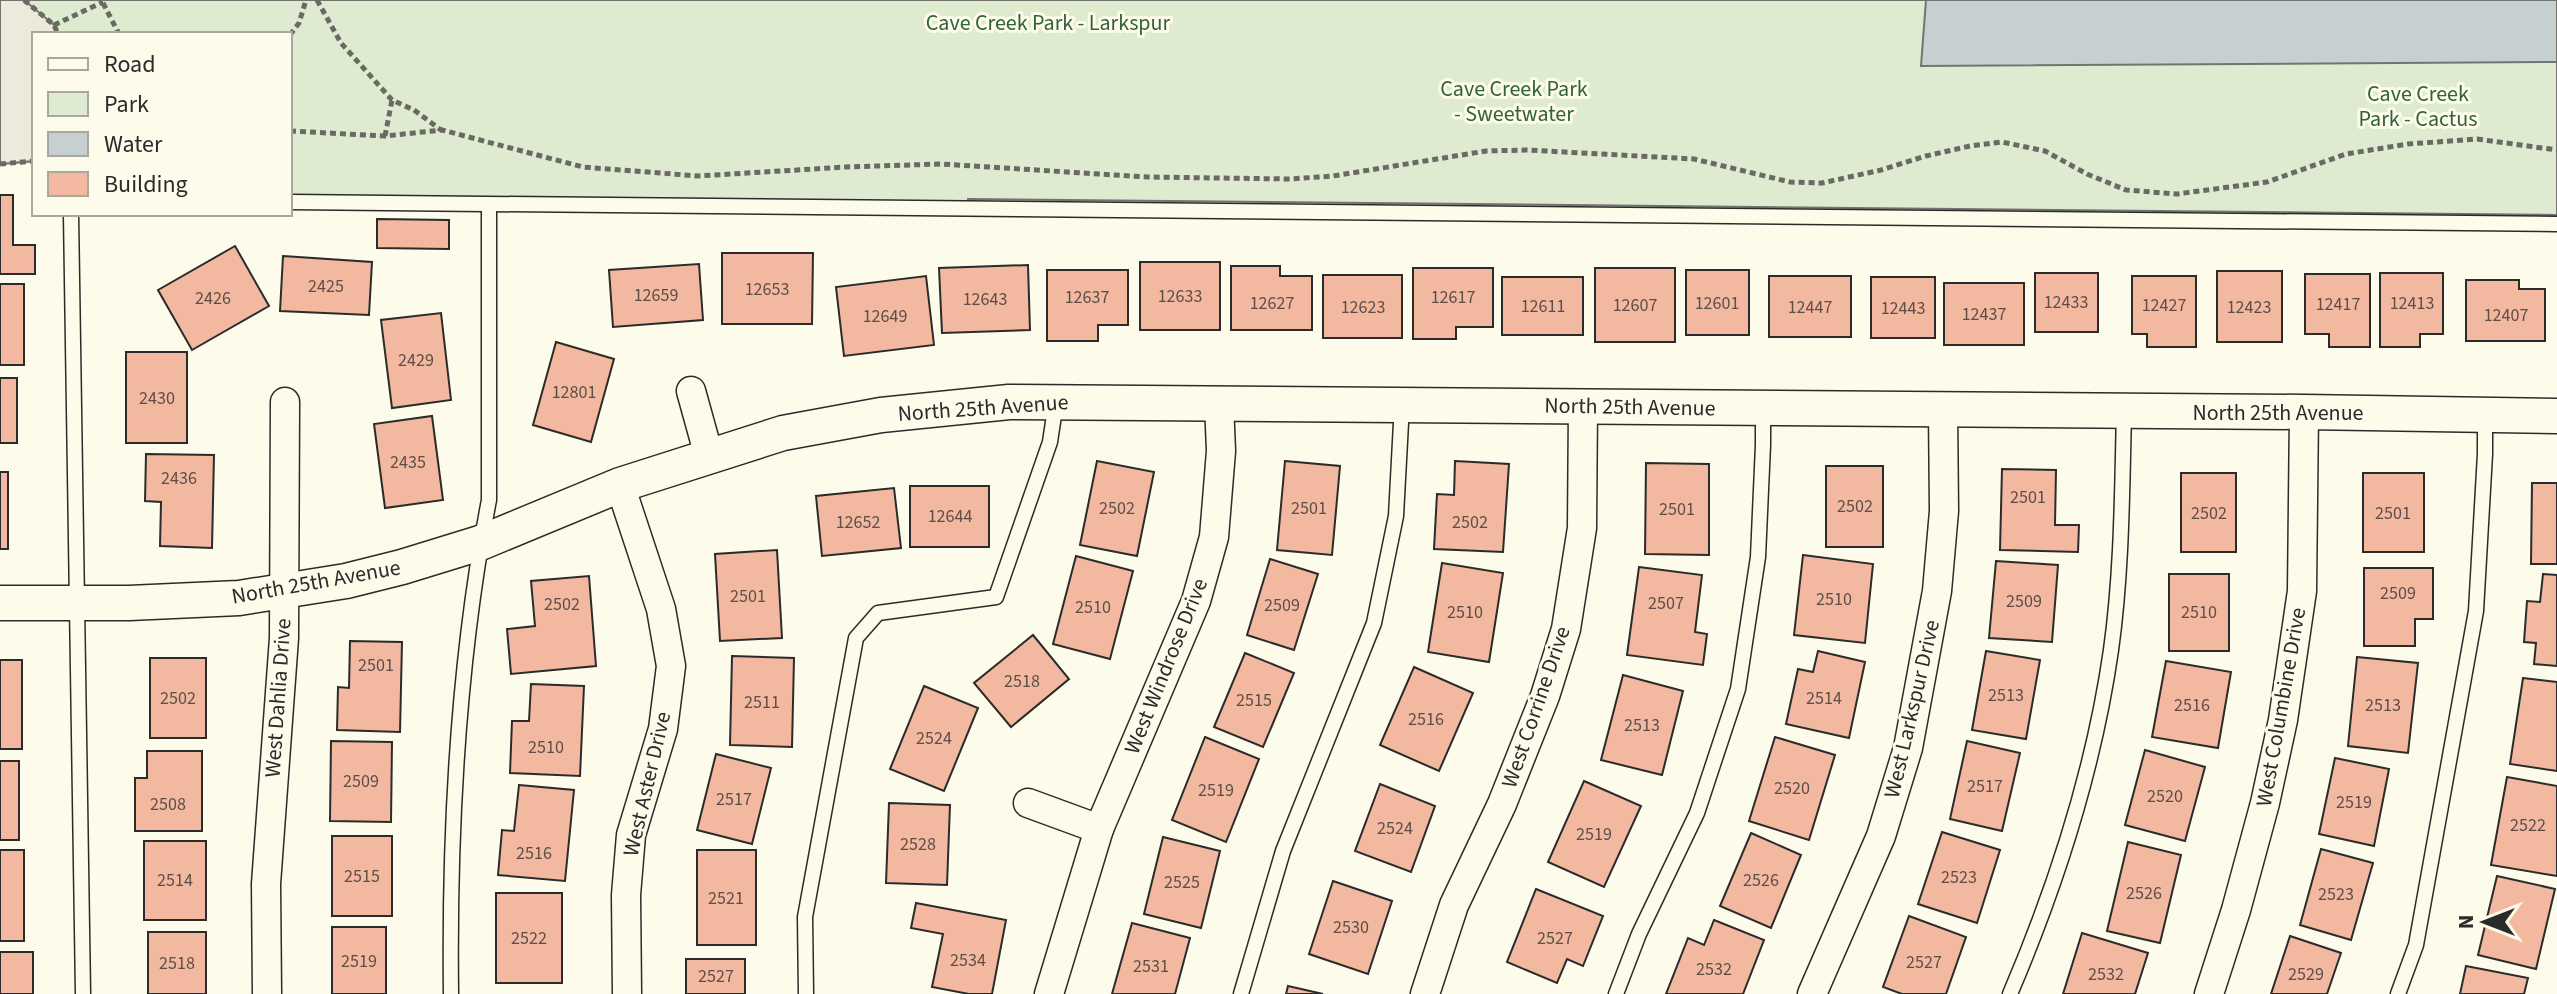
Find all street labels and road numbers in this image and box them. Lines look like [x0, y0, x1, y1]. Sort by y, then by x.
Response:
street label: North 25th Avenue [897, 386, 1070, 430]
street label: North 25th Avenue [1544, 390, 1716, 424]
street label: North 25th Avenue [2192, 397, 2364, 429]
street label: North 25th Avenue [229, 551, 403, 613]
street label: West Windrose Drive [1116, 573, 1216, 759]
street label: West Columbine Drive [2248, 605, 2314, 809]
street label: West Dahlia Drive [256, 617, 300, 779]
street label: West Larkspur Drive [1876, 617, 1948, 801]
street label: West Corrine Drive [1493, 622, 1579, 792]
street label: West Aster Drive [615, 708, 679, 860]

